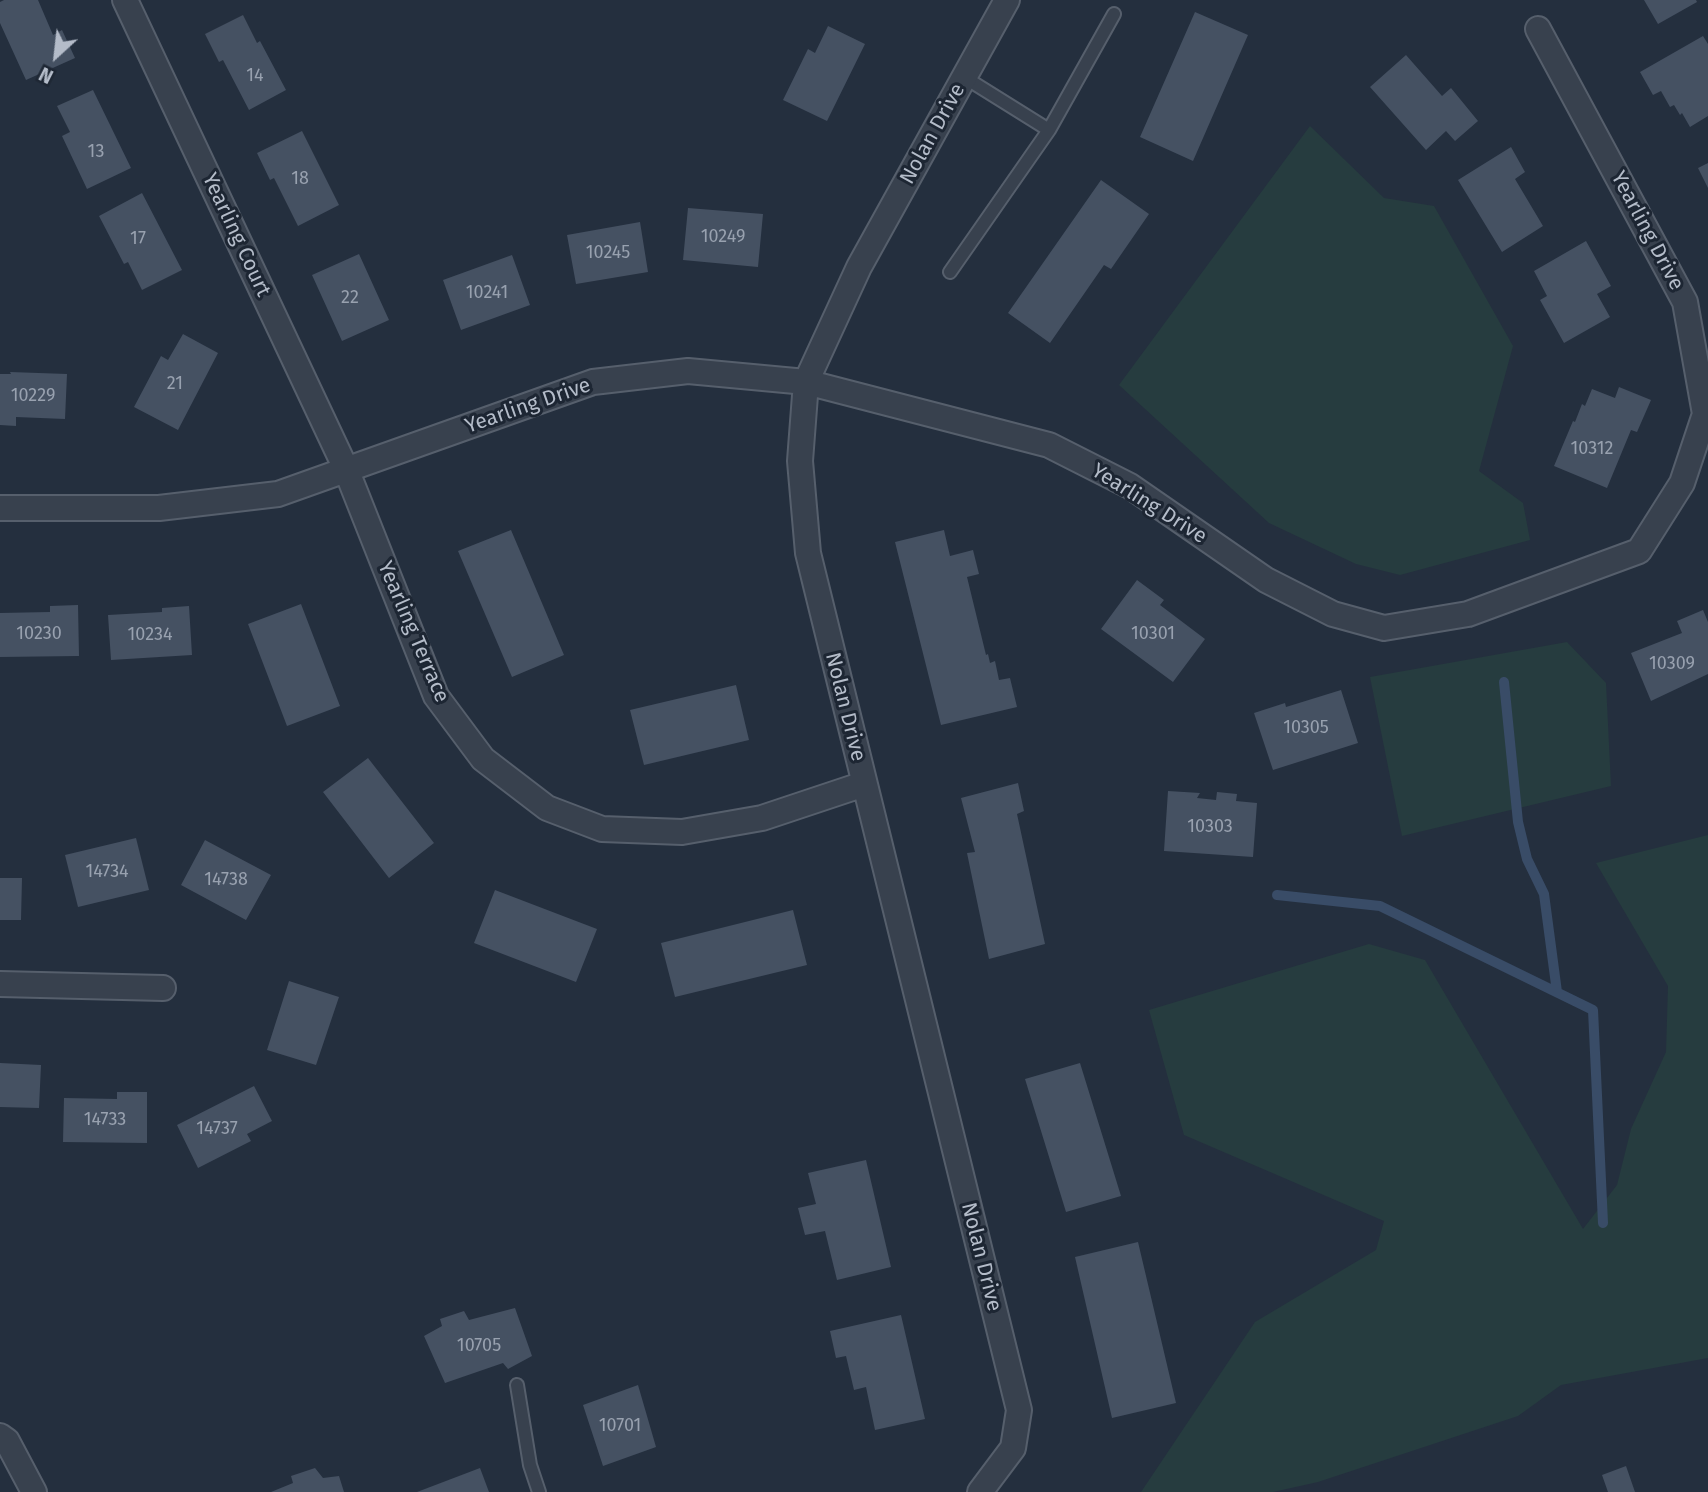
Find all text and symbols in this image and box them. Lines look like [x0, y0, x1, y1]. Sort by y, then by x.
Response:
north arrow [21, 21, 91, 91]
text: N [35, 62, 57, 88]
house number: 14 [246, 65, 264, 87]
street label: Nolan Drive [895, 79, 971, 189]
house number: 13 [88, 141, 104, 163]
street label: Yearling Drive [1605, 167, 1689, 295]
house number: 18 [291, 168, 309, 190]
street label: Yearling Court [196, 169, 276, 301]
house number: 10249 [701, 226, 745, 248]
house number: 17 [130, 228, 146, 250]
house number: 10245 [586, 242, 630, 264]
house number: 10241 [466, 282, 508, 304]
house number: 22 [341, 287, 359, 309]
house number: 21 [167, 373, 183, 395]
street label: Yearling Drive [462, 373, 594, 439]
house number: 10229 [11, 385, 55, 407]
house number: 10312 [1571, 438, 1613, 460]
street label: Yearling Drive [1087, 459, 1211, 549]
street label: Yearling Terrace [372, 558, 454, 706]
house number: 10230 [16, 623, 62, 645]
house number: 10301 [1131, 623, 1175, 645]
house number: 10234 [128, 624, 172, 646]
street label: Nolan Drive [819, 650, 871, 764]
house number: 10309 [1649, 653, 1695, 675]
house number: 10305 [1283, 717, 1329, 739]
house number: 10303 [1187, 816, 1233, 838]
house number: 14734 [85, 861, 129, 883]
house number: 14738 [204, 869, 248, 891]
house number: 14733 [84, 1109, 126, 1131]
house number: 14737 [196, 1118, 238, 1140]
street label: Nolan Drive [955, 1200, 1007, 1314]
house number: 10705 [457, 1335, 501, 1357]
house number: 10701 [599, 1415, 641, 1437]

